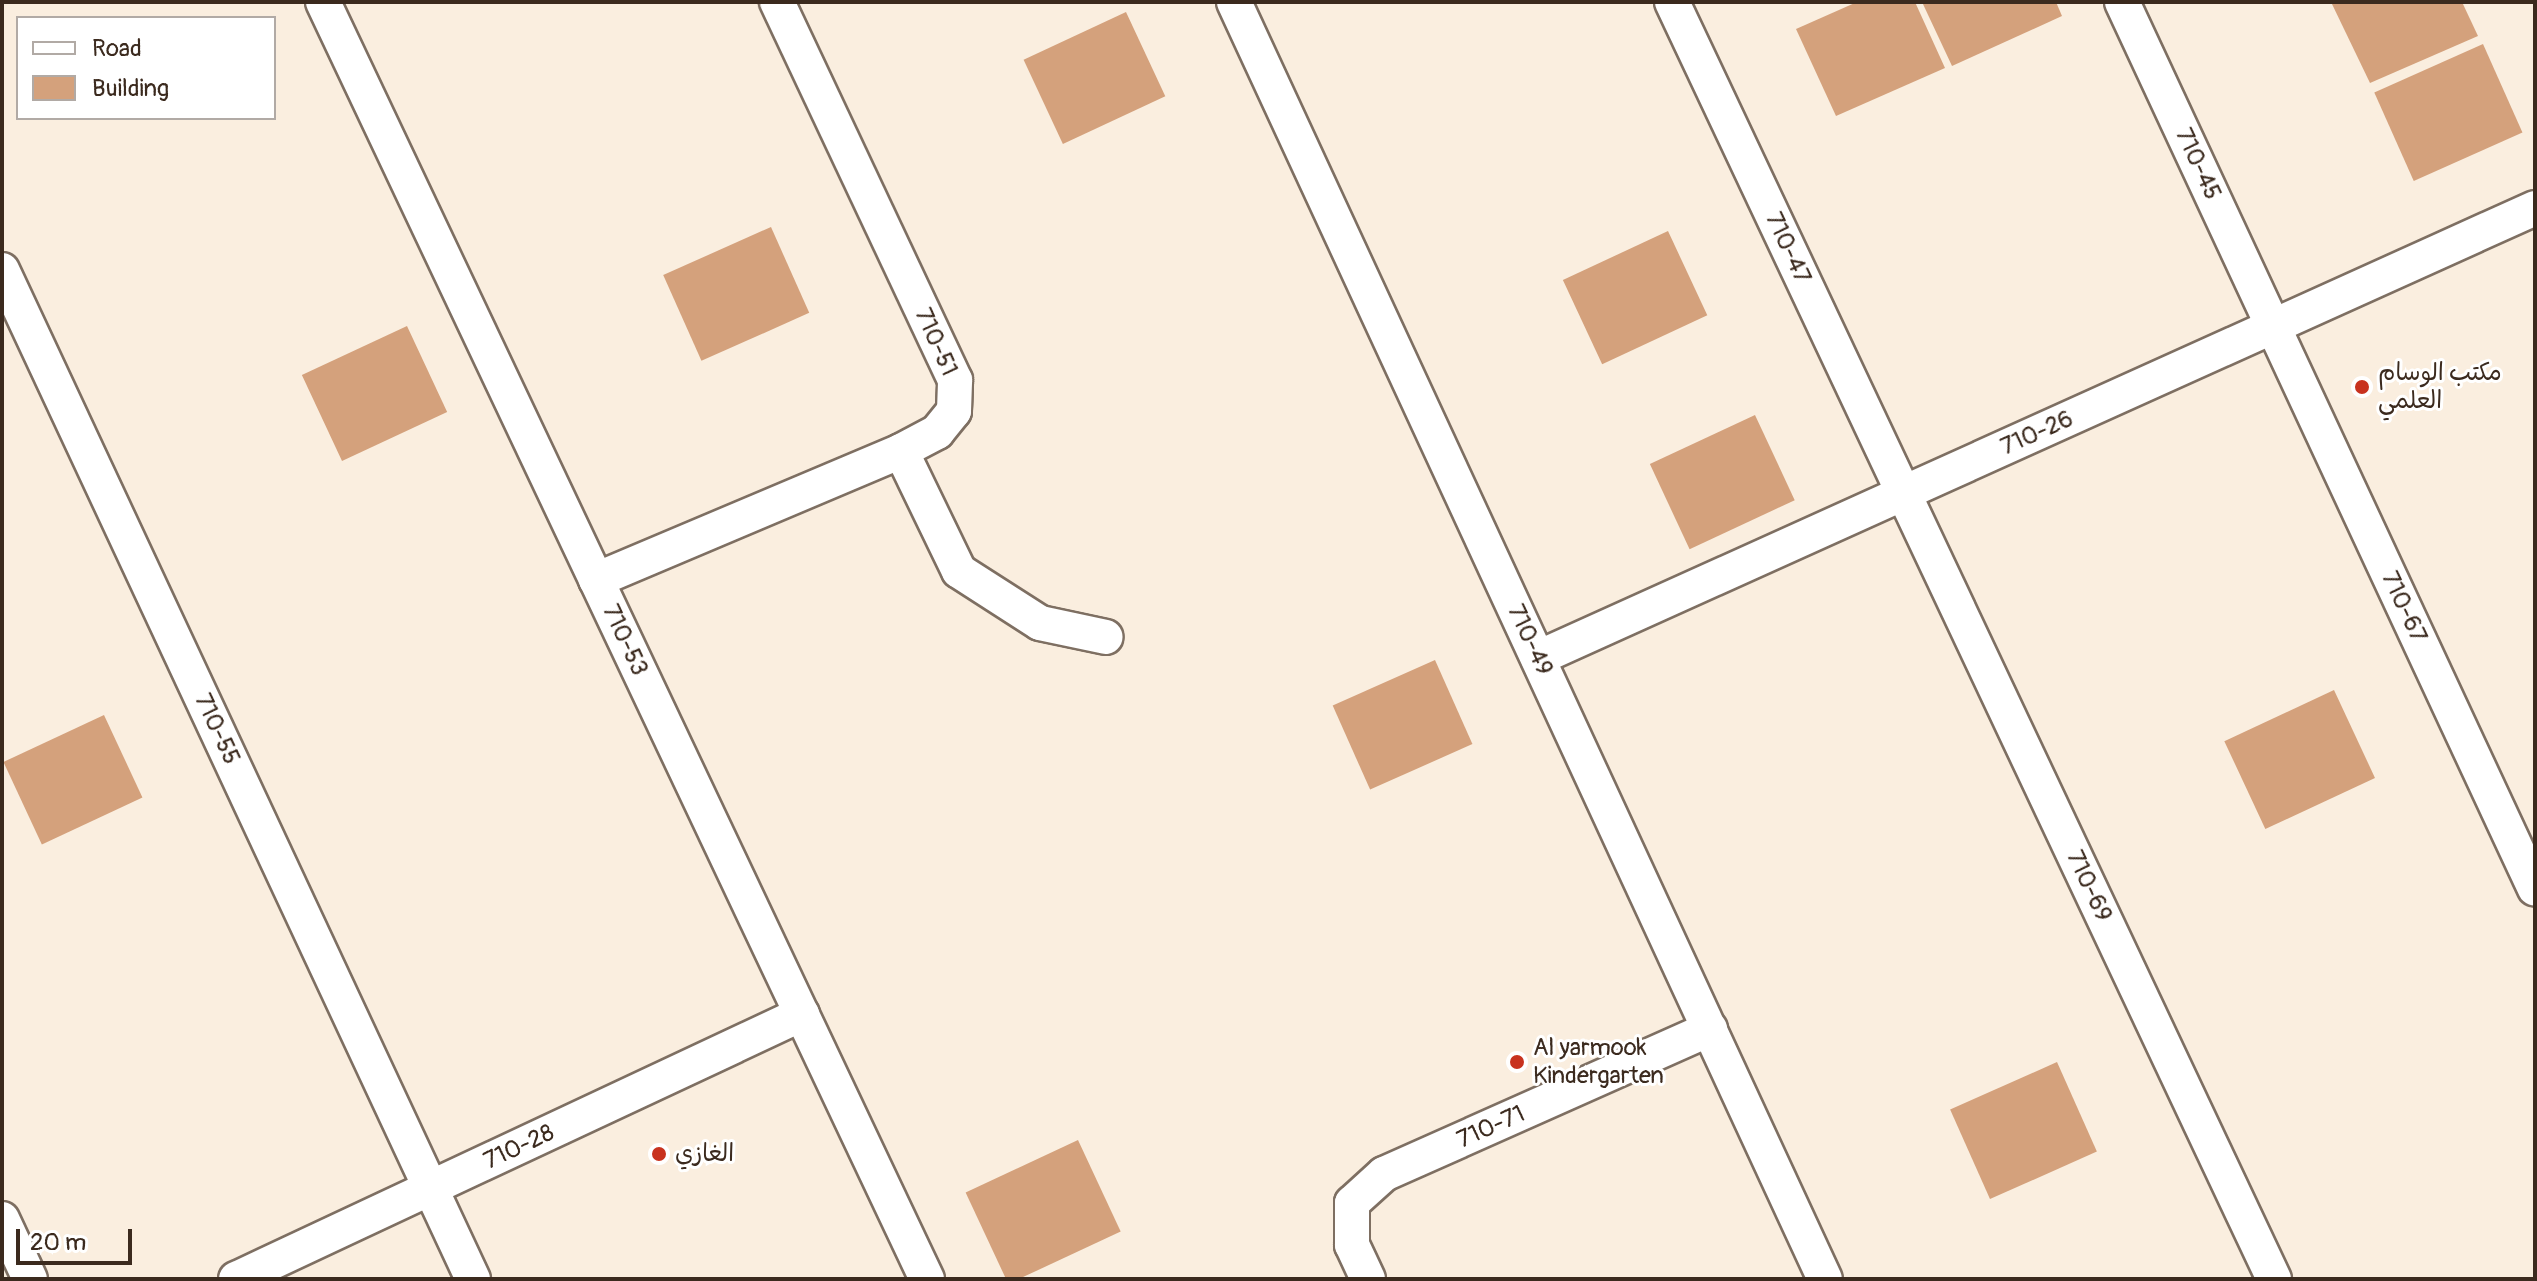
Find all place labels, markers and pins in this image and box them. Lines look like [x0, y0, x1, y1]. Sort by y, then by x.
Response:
place label: مكتب الوسام العلمي [2378, 359, 2502, 415]
marker: مكتب الوسام العلمي [2353, 378, 2371, 396]
place label: Al yarmook Kindergarten [1533, 1034, 1664, 1090]
marker: Al yarmook Kindergarten [1508, 1053, 1526, 1071]
place label: الغازي [675, 1140, 734, 1168]
marker: الغازي [650, 1145, 668, 1163]

